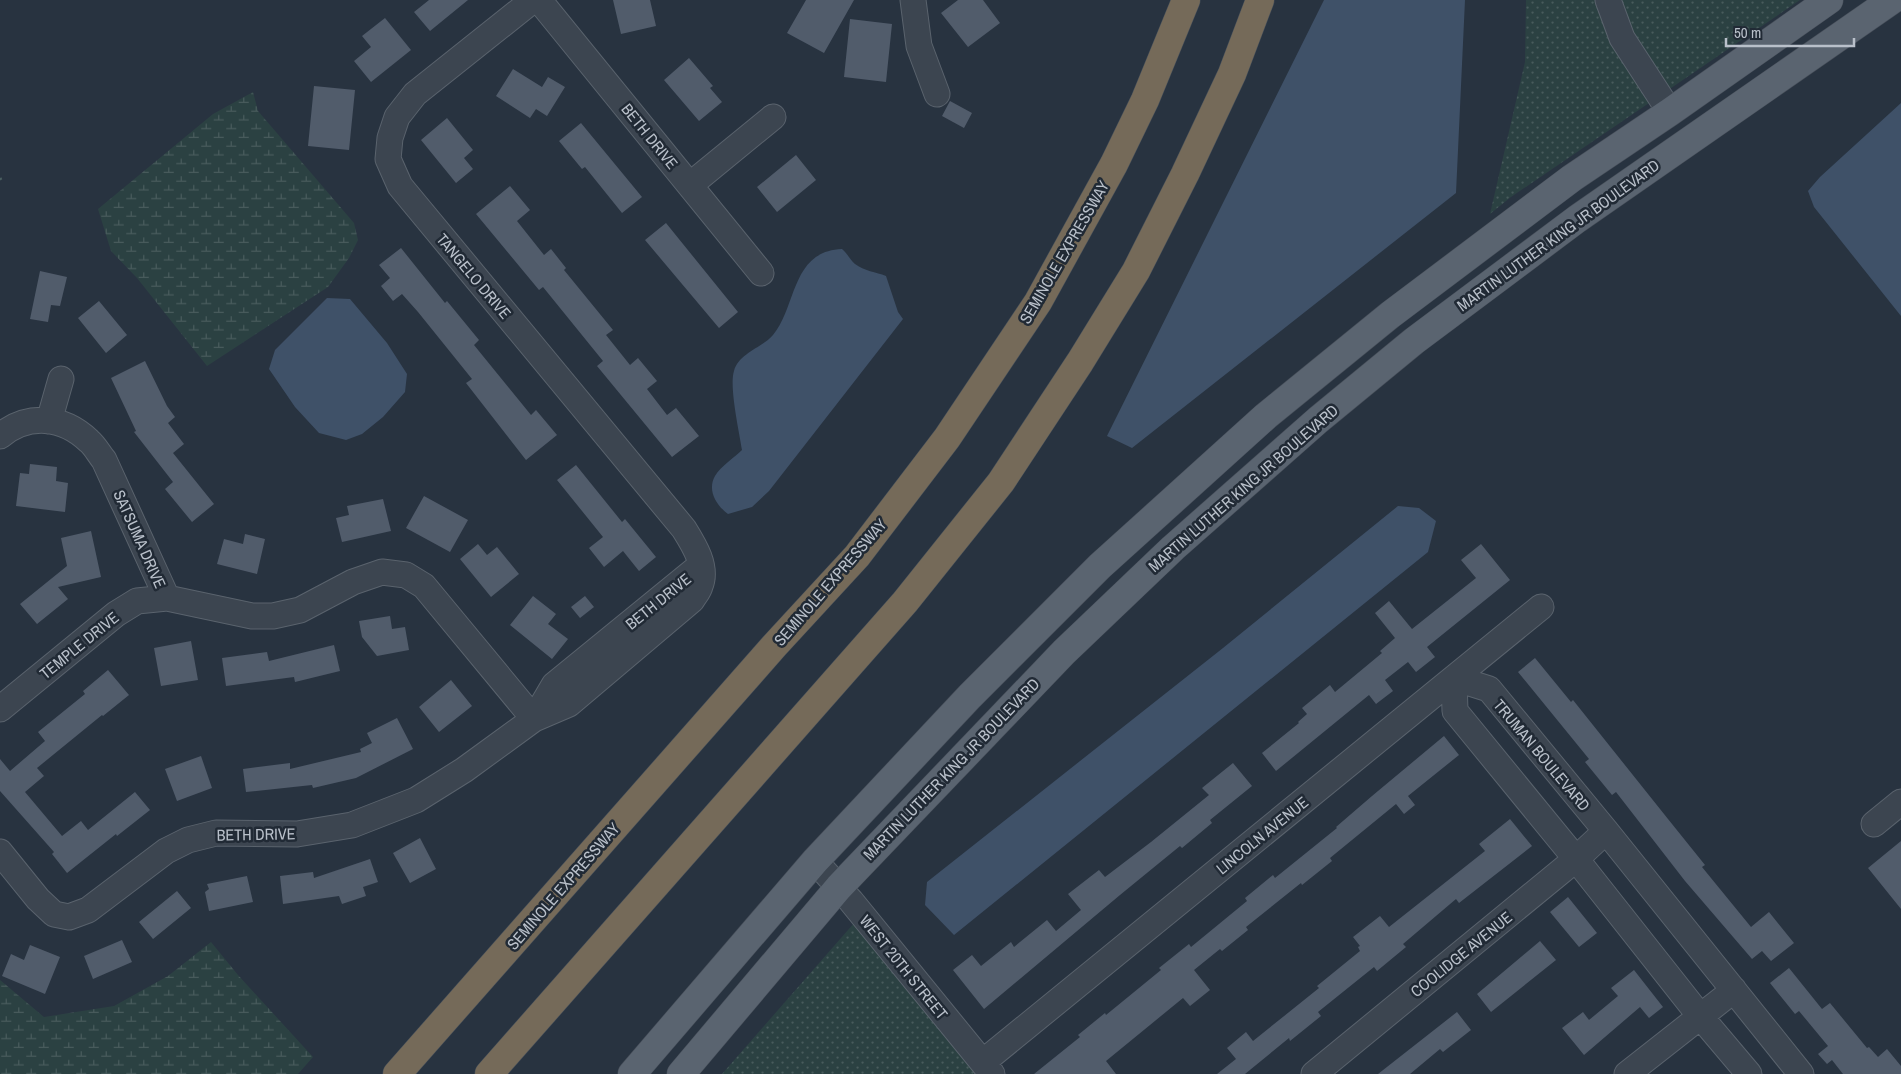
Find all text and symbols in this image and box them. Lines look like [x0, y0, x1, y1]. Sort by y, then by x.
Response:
scale bar [1726, 15, 1854, 47]
text: 50 m [1734, 22, 1761, 43]
street label: BETH DRIVE [617, 98, 683, 174]
street label: MARTIN LUTHER KING JR BOULEVARD [1452, 154, 1664, 316]
street label: SEMINOLE EXPRESSWAY [1014, 176, 1114, 328]
street label: TANGELO DRIVE [432, 229, 516, 323]
street label: MARTIN LUTHER KING JR BOULEVARD [1143, 399, 1343, 577]
street label: SATSUMA DRIVE [108, 486, 172, 592]
street label: SEMINOLE EXPRESSWAY [769, 514, 892, 650]
street label: BETH DRIVE [620, 568, 696, 634]
street label: TEMPLE DRIVE [35, 606, 123, 684]
street label: MARTIN LUTHER KING JR BOULEVARD [858, 673, 1044, 865]
street label: TRUMAN BOULEVARD [1489, 694, 1595, 816]
street label: LINCOLN AVENUE [1211, 791, 1313, 879]
street label: SEMINOLE EXPRESSWAY [502, 818, 625, 954]
street label: BETH DRIVE [216, 822, 296, 846]
street label: COOLIDGE AVENUE [1405, 906, 1517, 1002]
street label: WEST 20TH STREET [855, 910, 953, 1024]

